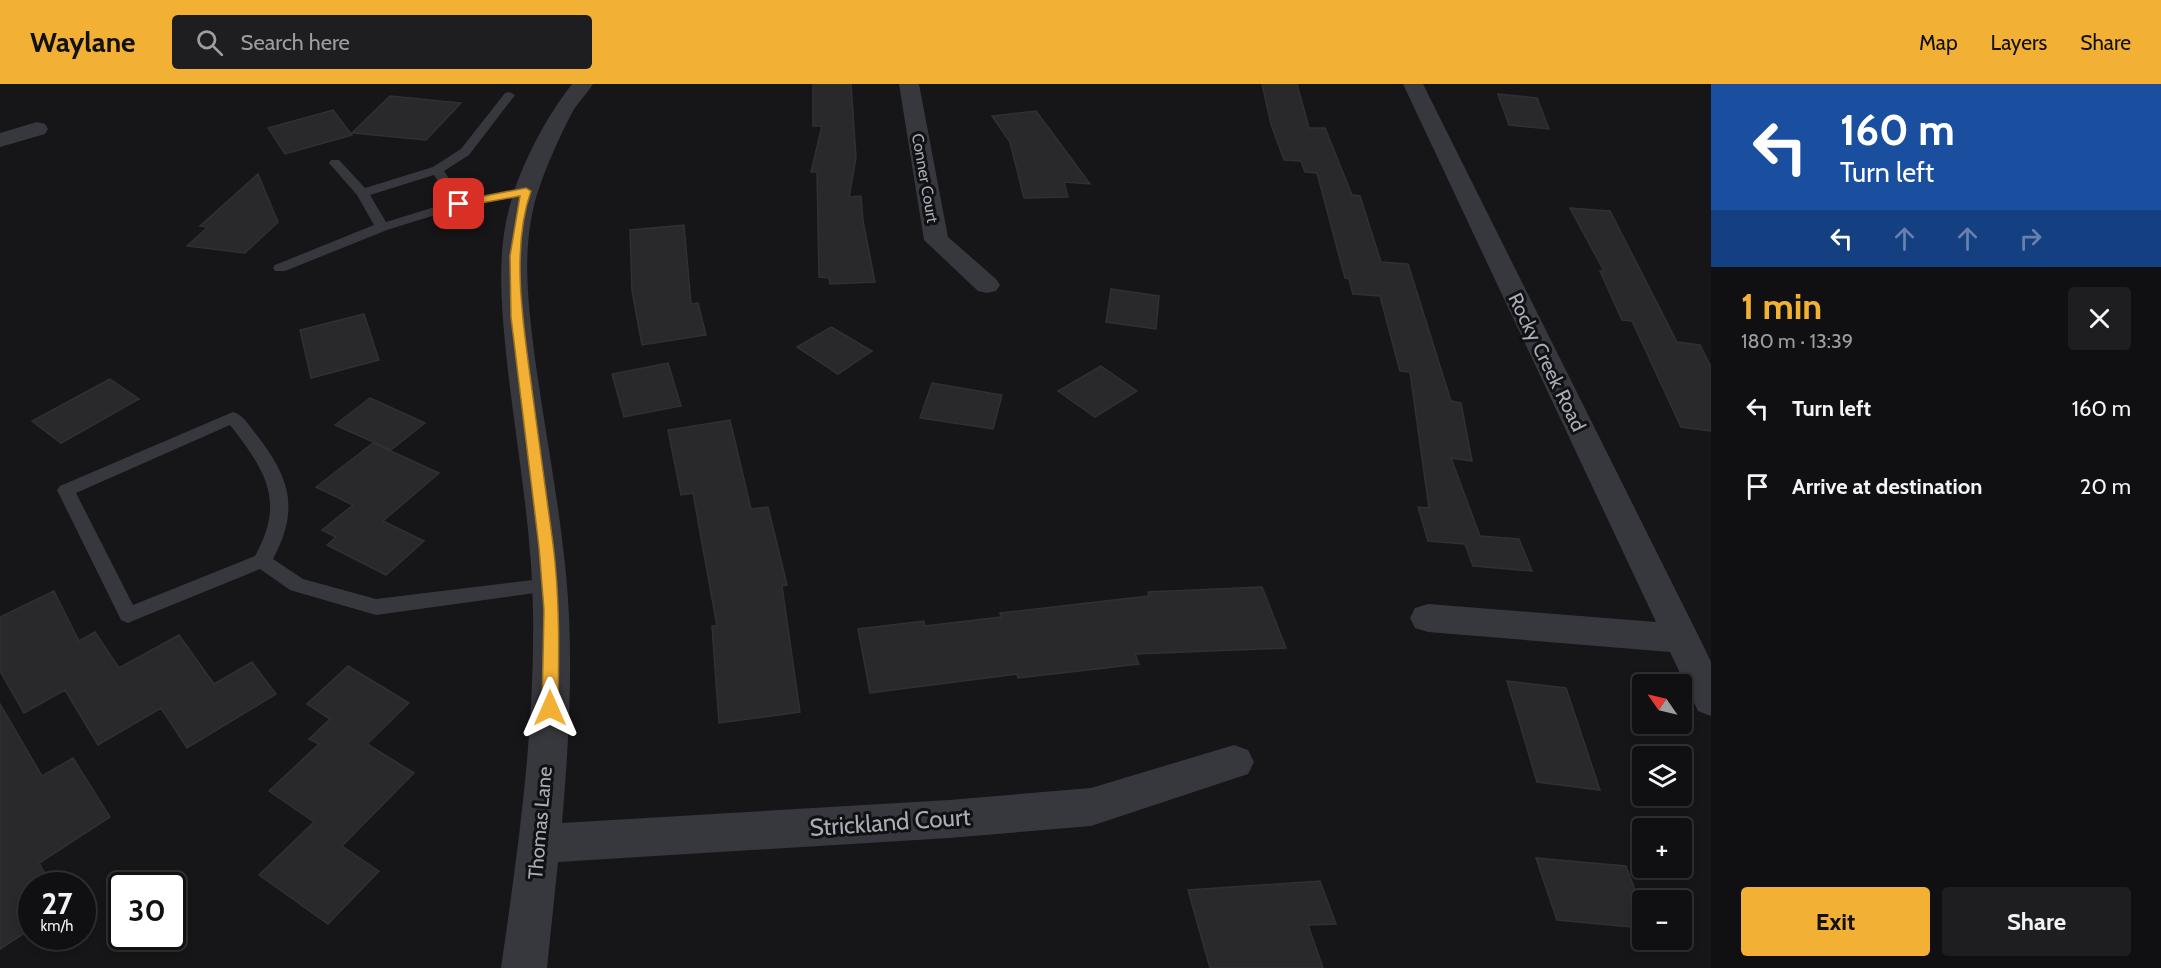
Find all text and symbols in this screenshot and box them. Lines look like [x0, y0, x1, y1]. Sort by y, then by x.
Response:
search box [172, 15, 592, 69]
text: Waylane [30, 25, 136, 59]
icon: search [193, 26, 226, 59]
text: Search here [241, 29, 350, 56]
text: Map [1919, 30, 1958, 55]
text: Layers [1991, 30, 2047, 55]
text: Share [2080, 30, 2131, 55]
text: 160 m [1840, 104, 1955, 156]
icon: left [1741, 108, 1819, 186]
street label: Conner Court [908, 132, 942, 225]
text: Turn left [1840, 156, 1934, 189]
pin [433, 178, 484, 229]
icon: arrive [442, 187, 475, 220]
icon: left [1825, 222, 1858, 255]
icon: ahead [1888, 222, 1921, 255]
icon: ahead [1951, 222, 1984, 255]
icon: right [2014, 222, 2047, 255]
text: 1 min [1741, 284, 1822, 328]
button: close [2068, 287, 2131, 350]
street label: Rocky Creek Road [1503, 289, 1591, 435]
text: 180 m · 13:39 [1741, 329, 1853, 353]
icon: left [1741, 392, 1774, 425]
text: Turn left [1792, 395, 1871, 422]
text: 160 m [2072, 395, 2131, 422]
icon: arrive [1741, 470, 1774, 503]
text: Arrive at destination [1792, 473, 1982, 500]
text: 20 m [2080, 473, 2131, 500]
north arrow [1632, 674, 1692, 734]
map controls [1632, 674, 1692, 950]
position arrow [518, 676, 582, 740]
button: layers [1632, 746, 1692, 806]
street label: Thomas Lane [523, 765, 557, 881]
street label: Strickland Court [809, 802, 971, 842]
button: + [1632, 818, 1692, 878]
speed limit sign: 30 [108, 872, 186, 950]
text: 27 [41, 885, 73, 922]
button: Exit [1741, 887, 1930, 956]
button: Share [1942, 887, 2131, 956]
button: − [1632, 890, 1692, 950]
text: km/h [41, 917, 73, 935]

